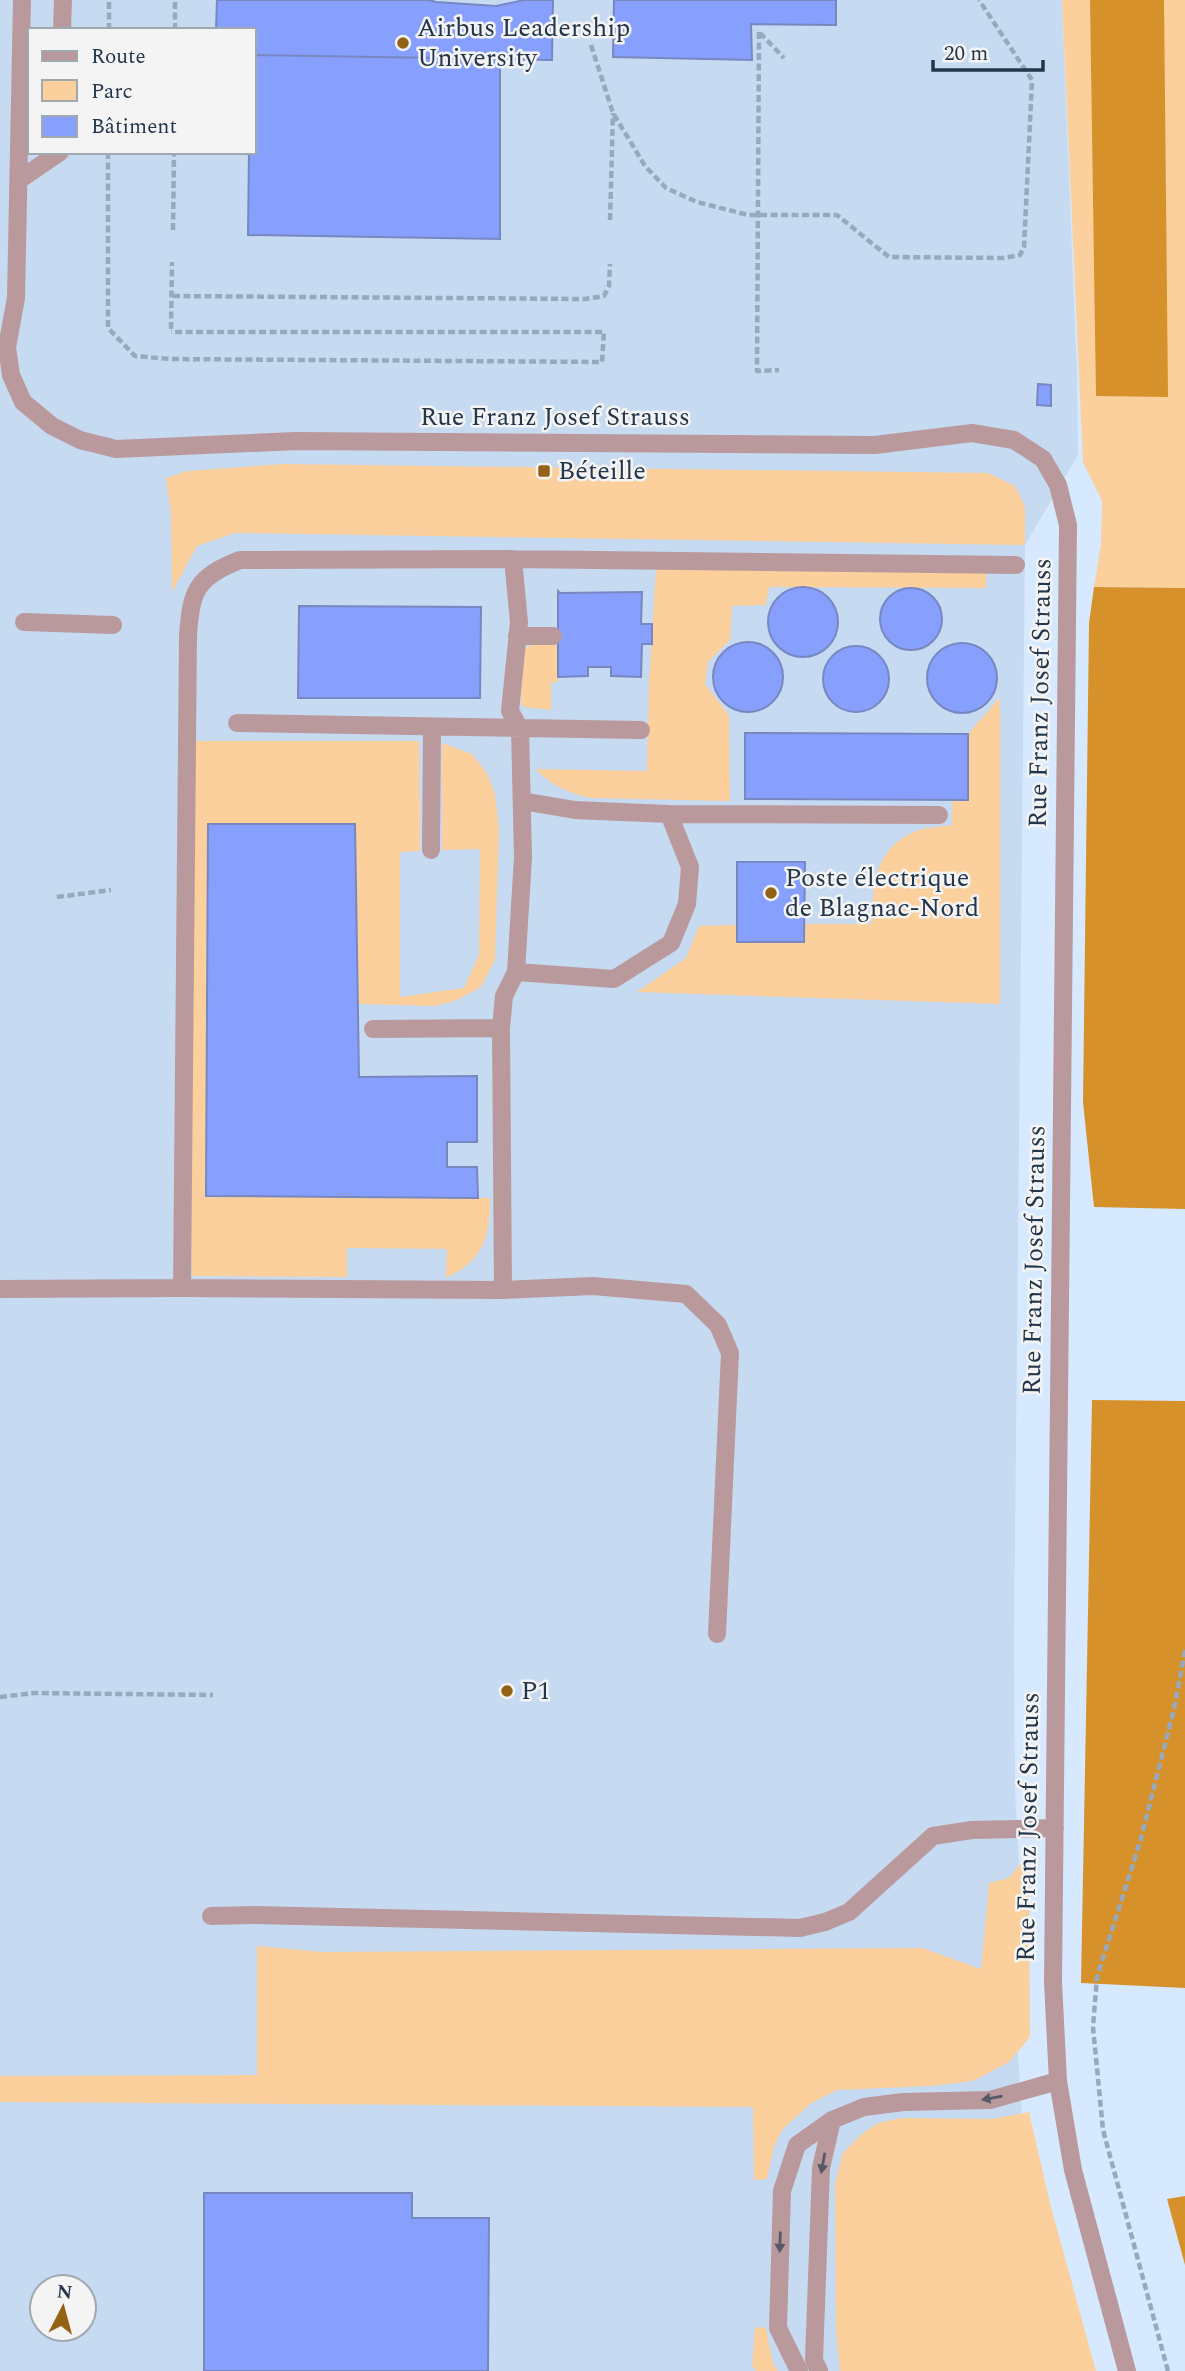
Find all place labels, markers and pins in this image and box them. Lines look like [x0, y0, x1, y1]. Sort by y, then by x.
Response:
place label: Airbus Leadership University [417, 8, 630, 78]
marker: Airbus Leadership University [395, 35, 411, 51]
place label: Béteille [558, 451, 646, 491]
marker: Béteille [536, 463, 552, 479]
place label: Poste électrique de Blagnac-Nord [785, 858, 979, 928]
marker: Poste électrique de Blagnac-Nord [763, 885, 779, 901]
place label: P1 [521, 1671, 551, 1711]
marker: P1 [499, 1683, 515, 1699]

